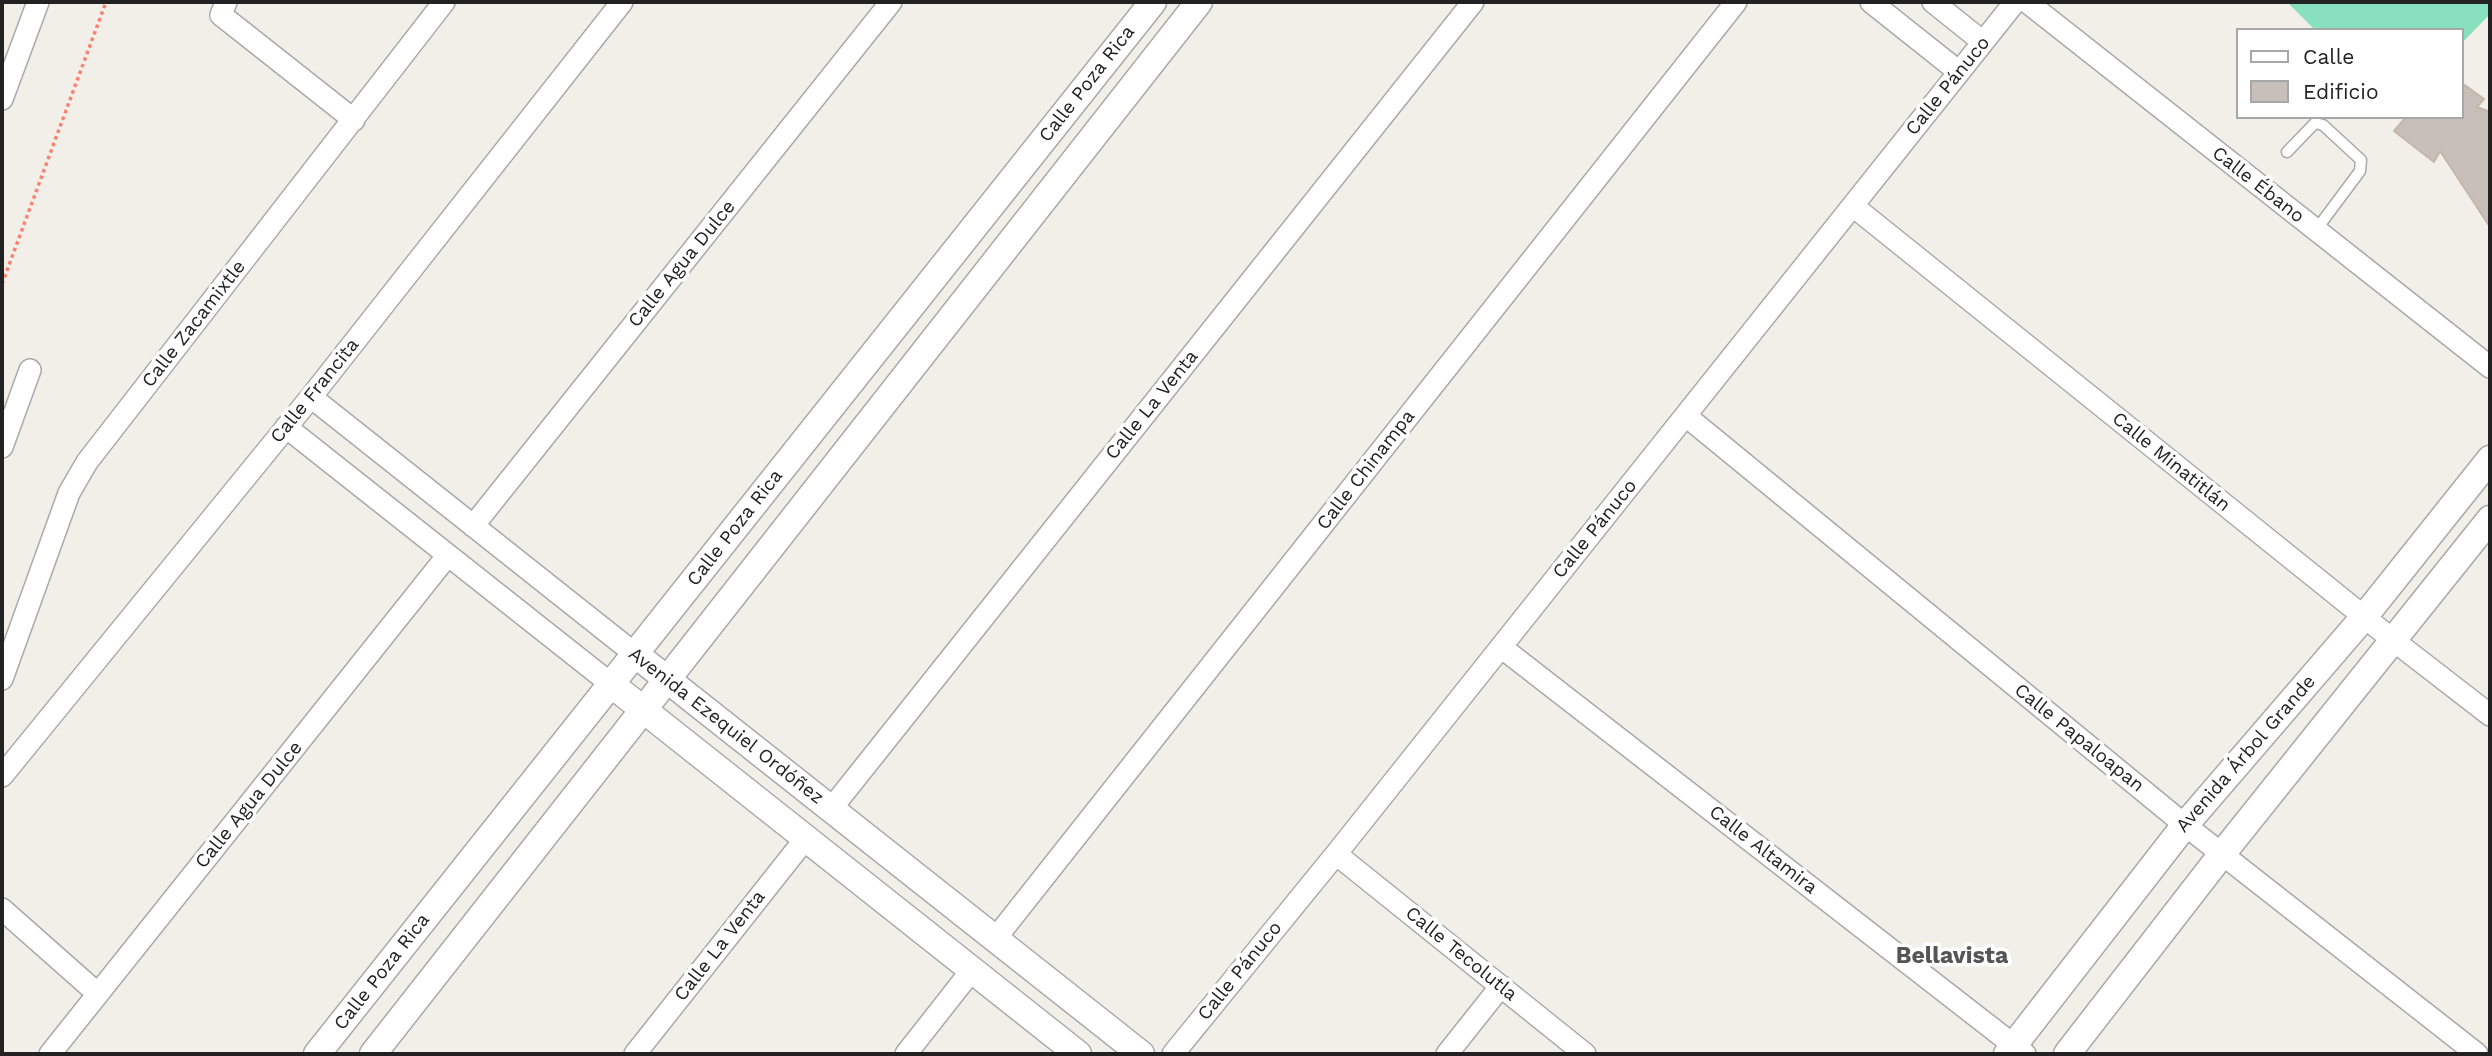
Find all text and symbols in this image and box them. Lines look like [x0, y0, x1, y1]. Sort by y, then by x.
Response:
street label: Calle Poza Rica [1034, 21, 1140, 147]
legend [2236, 28, 2464, 119]
street label: Calle Pánuco [1901, 32, 1995, 140]
text: Calle [2303, 44, 2354, 69]
text: Edificio [2303, 79, 2379, 104]
street label: Calle Ébano [2207, 142, 2309, 228]
street label: Calle Agua Dulce [624, 196, 740, 332]
street label: Calle Zacamixtle [137, 256, 251, 392]
street label: Calle Francita [266, 334, 364, 448]
street label: Calle La Venta [1101, 346, 1203, 464]
street label: Calle Chinampa [1312, 405, 1420, 535]
street label: Calle Minatitlán [2107, 407, 2235, 517]
street label: Calle Poza Rica [682, 465, 788, 591]
street label: Calle Pánuco [1548, 475, 1642, 583]
street label: Avenida Ezequiel Ordóñez [624, 643, 828, 809]
street label: Avenida Árbol Grande [2171, 671, 2321, 837]
street label: Calle Papaloapan [2010, 679, 2148, 797]
street label: Calle Agua Dulce [191, 737, 307, 873]
street label: Calle Altamira [1704, 801, 1822, 899]
street label: Calle La Venta [670, 886, 770, 1006]
street label: Calle Tecolutla [1400, 902, 1522, 1006]
street label: Calle Poza Rica [329, 909, 435, 1035]
street label: Calle Pánuco [1193, 917, 1287, 1025]
district label: Bellavista [1896, 942, 2008, 970]

